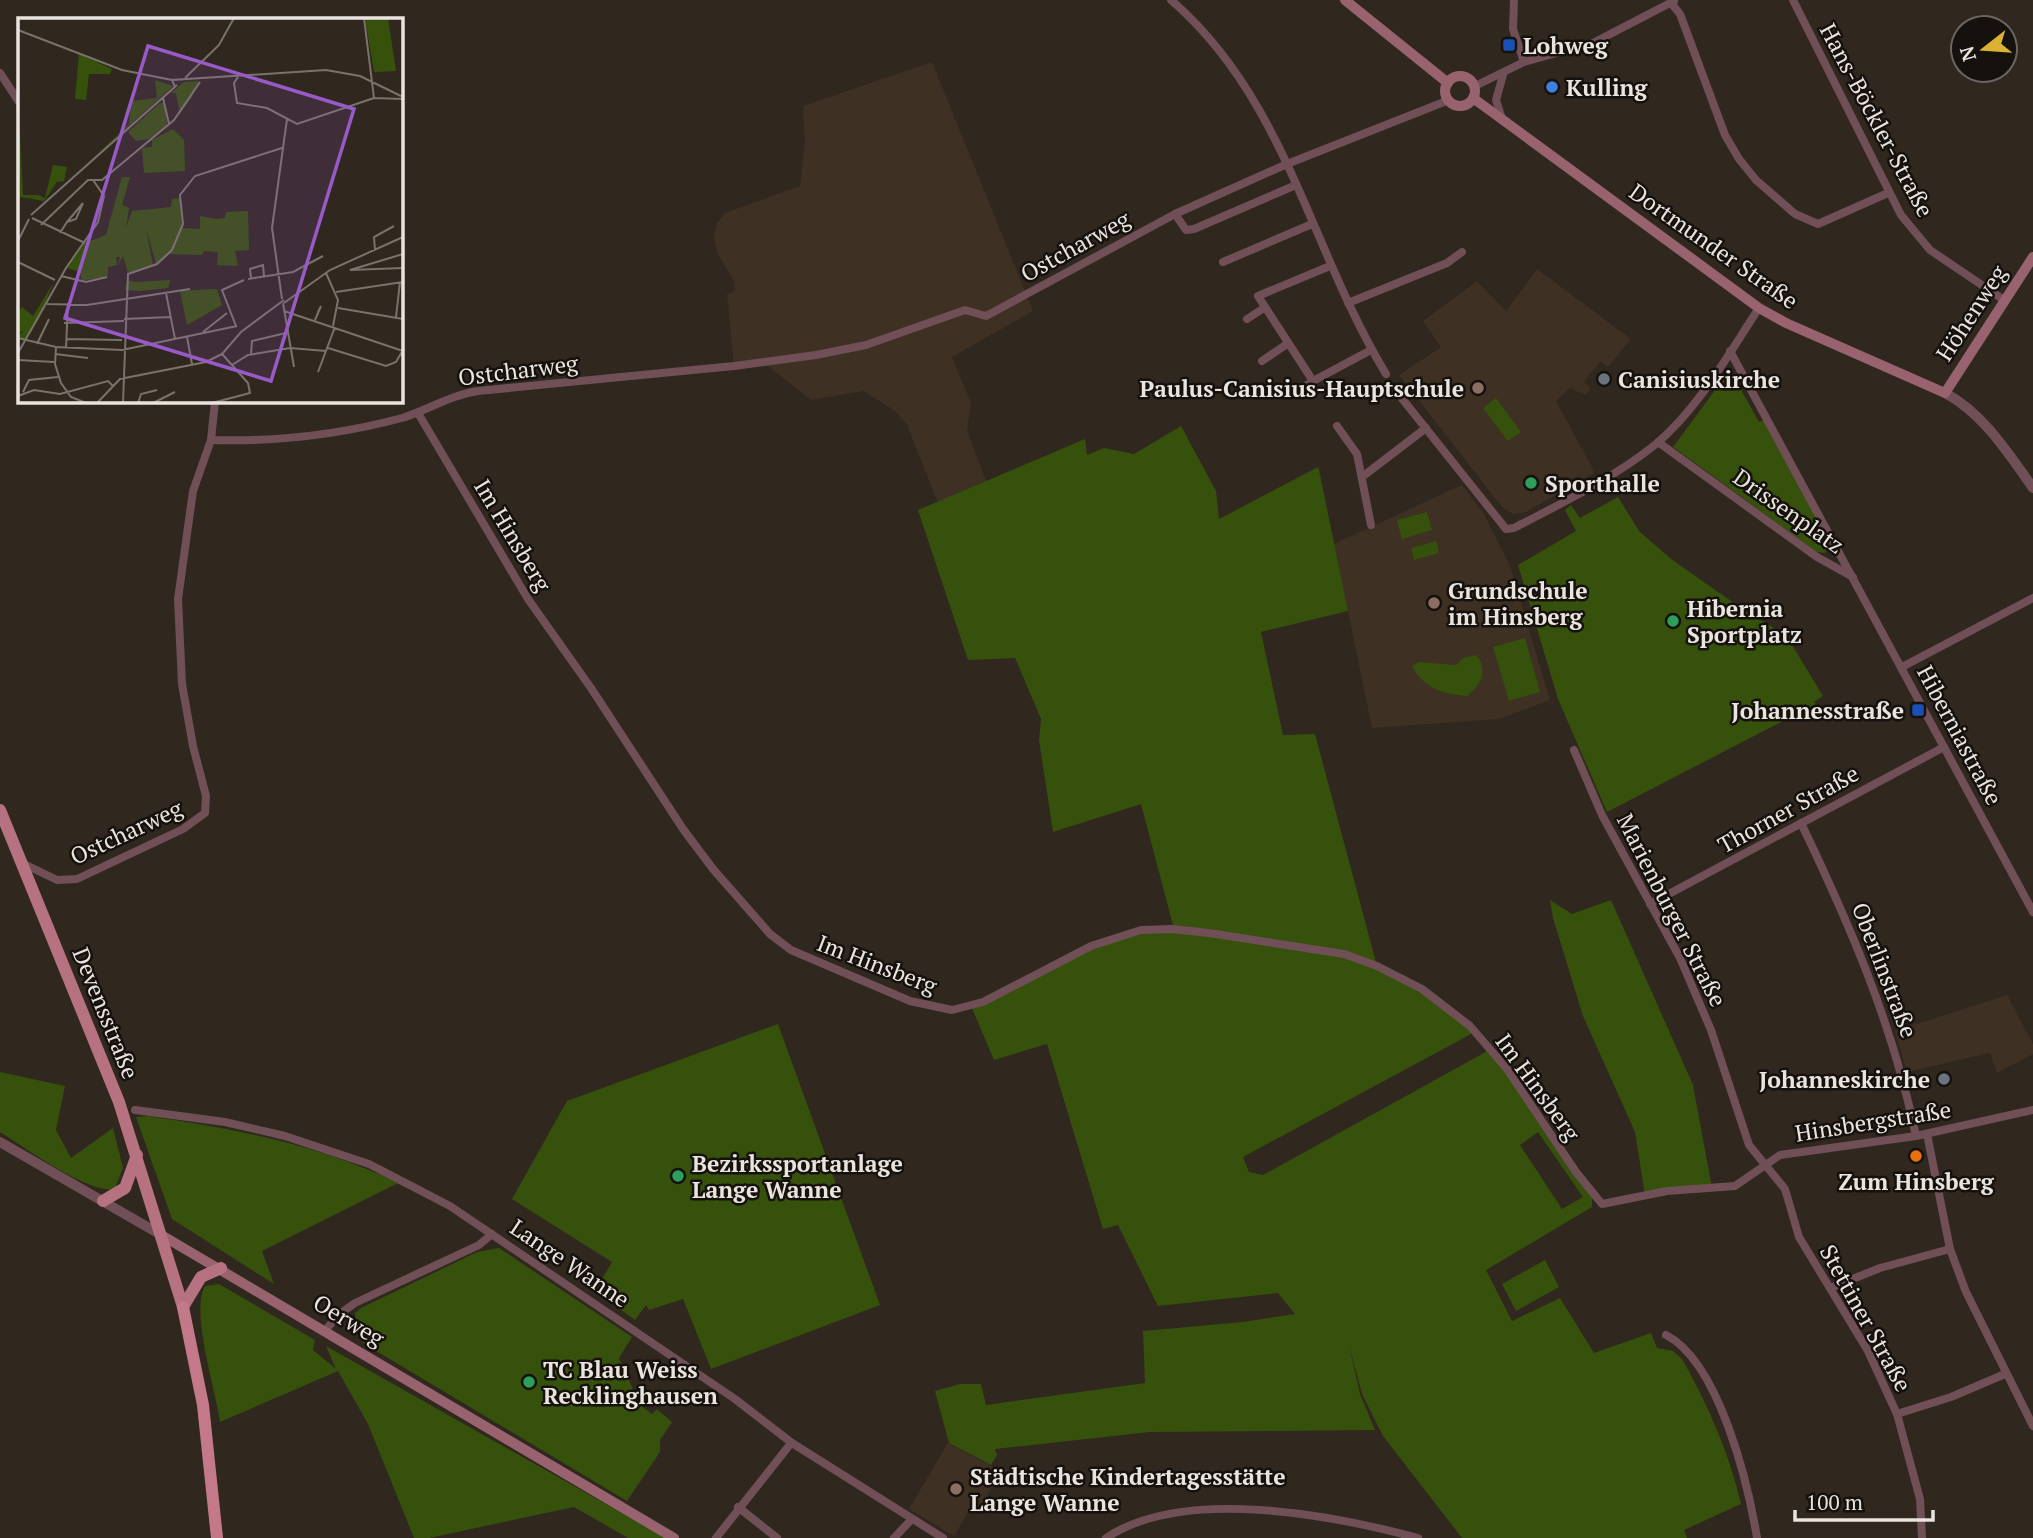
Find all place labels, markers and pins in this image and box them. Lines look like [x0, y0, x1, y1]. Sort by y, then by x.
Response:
place label: Lohweg [1523, 30, 1609, 61]
marker: Lohweg [1501, 37, 1517, 53]
place label: Kulling [1566, 72, 1648, 103]
marker: Kulling [1544, 79, 1560, 95]
place label: Canisiuskirche [1618, 364, 1780, 395]
marker: Canisiuskirche [1596, 371, 1612, 387]
place label: Paulus-Canisius-Hauptschule [1140, 373, 1464, 404]
marker: Paulus-Canisius-Hauptschule [1470, 380, 1486, 396]
place label: Sporthalle [1545, 468, 1660, 499]
marker: Sporthalle [1523, 475, 1539, 491]
place label: Grundschule im Hinsberg [1448, 575, 1588, 632]
place label: Hibernia Sportplatz [1687, 593, 1802, 650]
marker: Grundschule im Hinsberg [1426, 595, 1442, 611]
marker: Hibernia Sportplatz [1665, 613, 1681, 629]
place label: Johannesstraße [1731, 695, 1904, 726]
marker: Johannesstraße [1910, 702, 1926, 718]
place label: Johanneskirche [1759, 1064, 1930, 1095]
marker: Johanneskirche [1936, 1071, 1952, 1087]
place label: Bezirkssportanlage Lange Wanne [692, 1148, 903, 1205]
marker: Zum Hinsberg [1908, 1148, 1924, 1164]
place label: Zum Hinsberg [1838, 1166, 1995, 1197]
marker: Bezirkssportanlage Lange Wanne [670, 1168, 686, 1184]
place label: TC Blau Weiss Recklinghausen [543, 1354, 718, 1411]
marker: TC Blau Weiss Recklinghausen [521, 1374, 537, 1390]
place label: Städtische Kindertagesstätte Lange Wanne [970, 1461, 1286, 1518]
marker: Städtische Kindertagesstätte Lange Wanne [948, 1481, 964, 1497]

